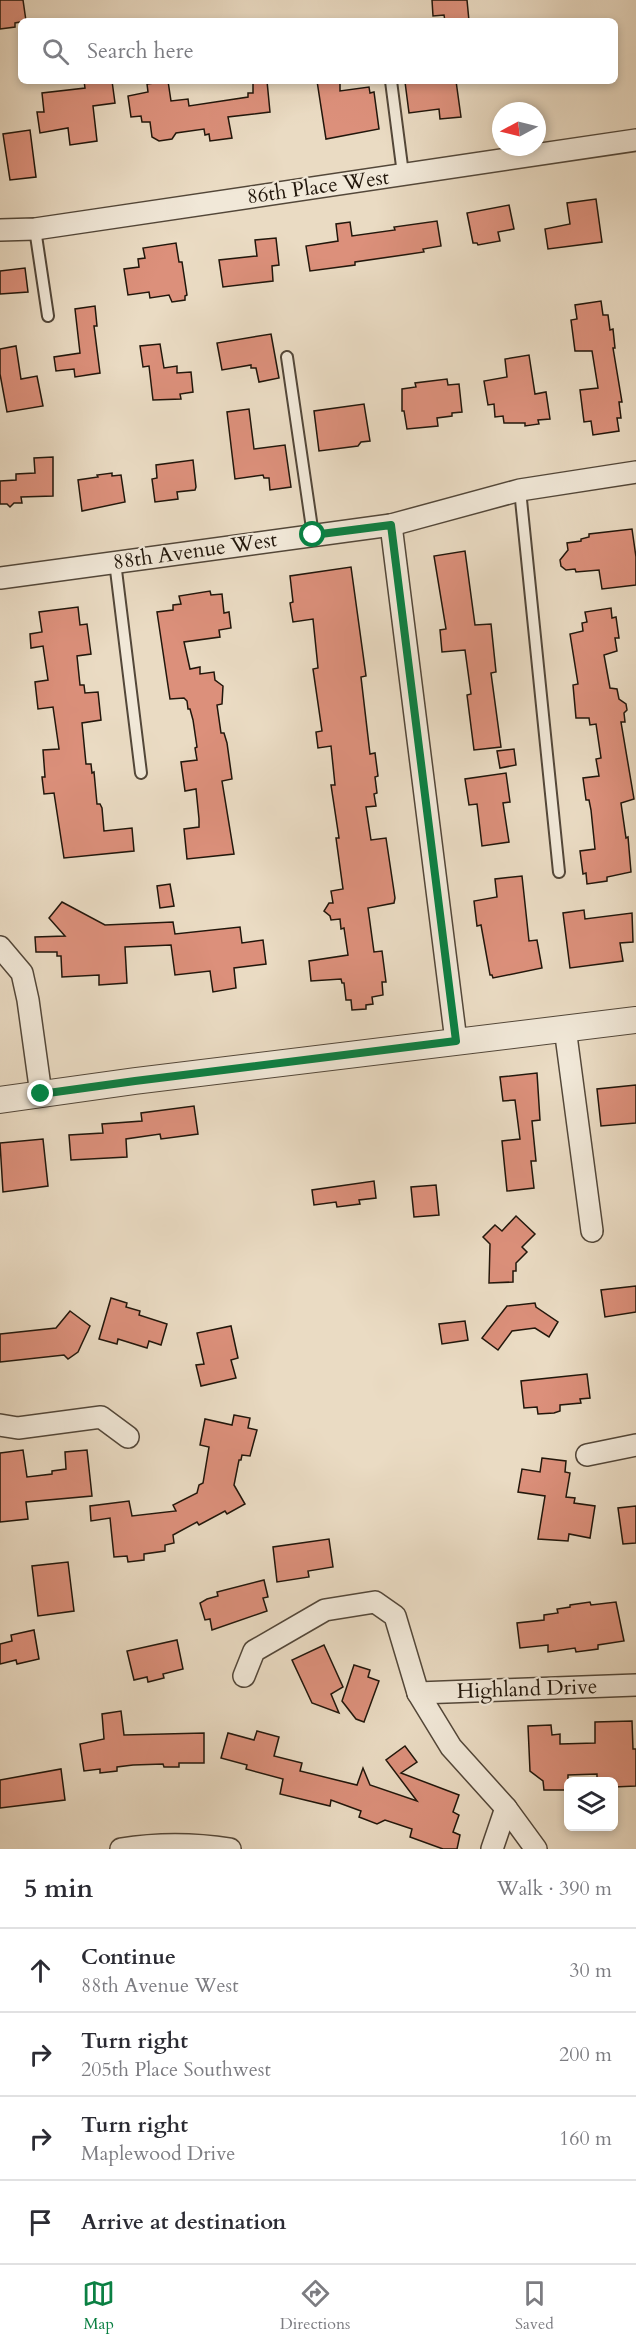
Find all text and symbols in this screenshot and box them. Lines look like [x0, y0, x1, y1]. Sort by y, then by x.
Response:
search box [18, 18, 618, 84]
icon: search [39, 35, 72, 68]
text: Search here [87, 36, 194, 66]
north arrow [492, 102, 546, 156]
street label: 86th Place West [245, 163, 391, 211]
route start [299, 521, 325, 547]
street label: 88th Avenue West [111, 525, 279, 577]
route end [27, 1080, 53, 1106]
street label: Highland Drive [456, 1672, 598, 1706]
map controls [564, 1777, 618, 1831]
button: layers [564, 1777, 618, 1831]
text: 5 min [24, 1871, 93, 1906]
text: Walk · 390 m [497, 1875, 612, 1902]
text: Continue [81, 1942, 176, 1972]
icon: ahead [24, 1954, 57, 1987]
text: 30 m [569, 1957, 612, 1984]
text: 88th Avenue West [81, 1972, 239, 1999]
text: Turn right [81, 2026, 188, 2056]
icon: right [24, 2038, 57, 2071]
text: 200 m [559, 2041, 612, 2068]
text: 205th Place Southwest [81, 2056, 271, 2083]
text: Turn right [81, 2110, 188, 2140]
icon: right [24, 2122, 57, 2155]
text: 160 m [559, 2125, 612, 2152]
text: Maplewood Drive [81, 2140, 235, 2167]
icon: arrive [24, 2206, 57, 2239]
text: Arrive at destination [81, 2207, 286, 2237]
tab: Map [82, 2277, 115, 2335]
tab: Directions [280, 2277, 350, 2335]
tab: Saved [515, 2277, 554, 2335]

